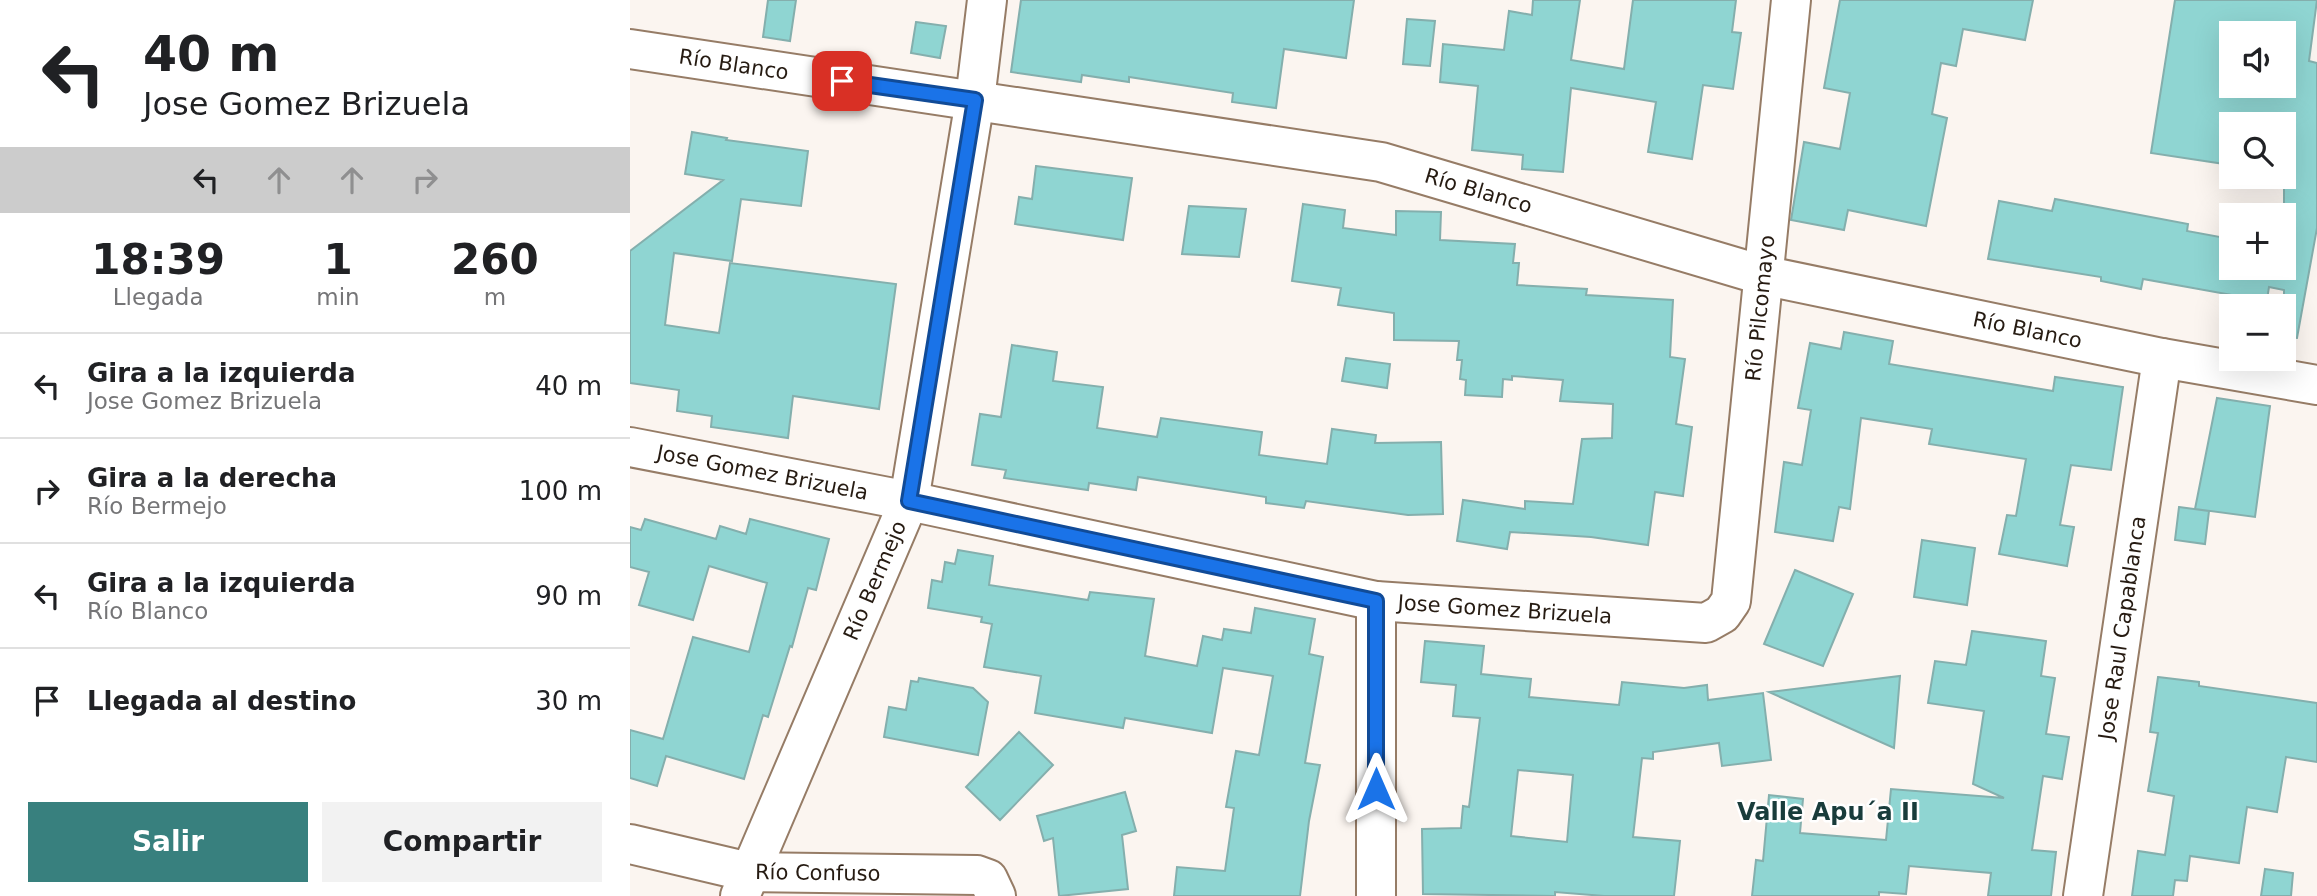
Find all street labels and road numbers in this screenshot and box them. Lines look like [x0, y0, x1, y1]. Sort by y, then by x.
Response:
street label: Río Blanco [677, 45, 790, 85]
street label: Río Blanco [1422, 164, 1535, 218]
street label: Río Pilcomayo [1741, 234, 1779, 382]
street label: Río Blanco [1971, 307, 2084, 353]
street label: Jose Gomez Brizuela [653, 440, 870, 505]
street label: Jose Raul Capablanca [2094, 514, 2151, 743]
street label: Río Bermejo [839, 517, 911, 644]
street label: Jose Gomez Brizuela [1395, 590, 1613, 629]
street label: Río Confuso [755, 860, 881, 886]

